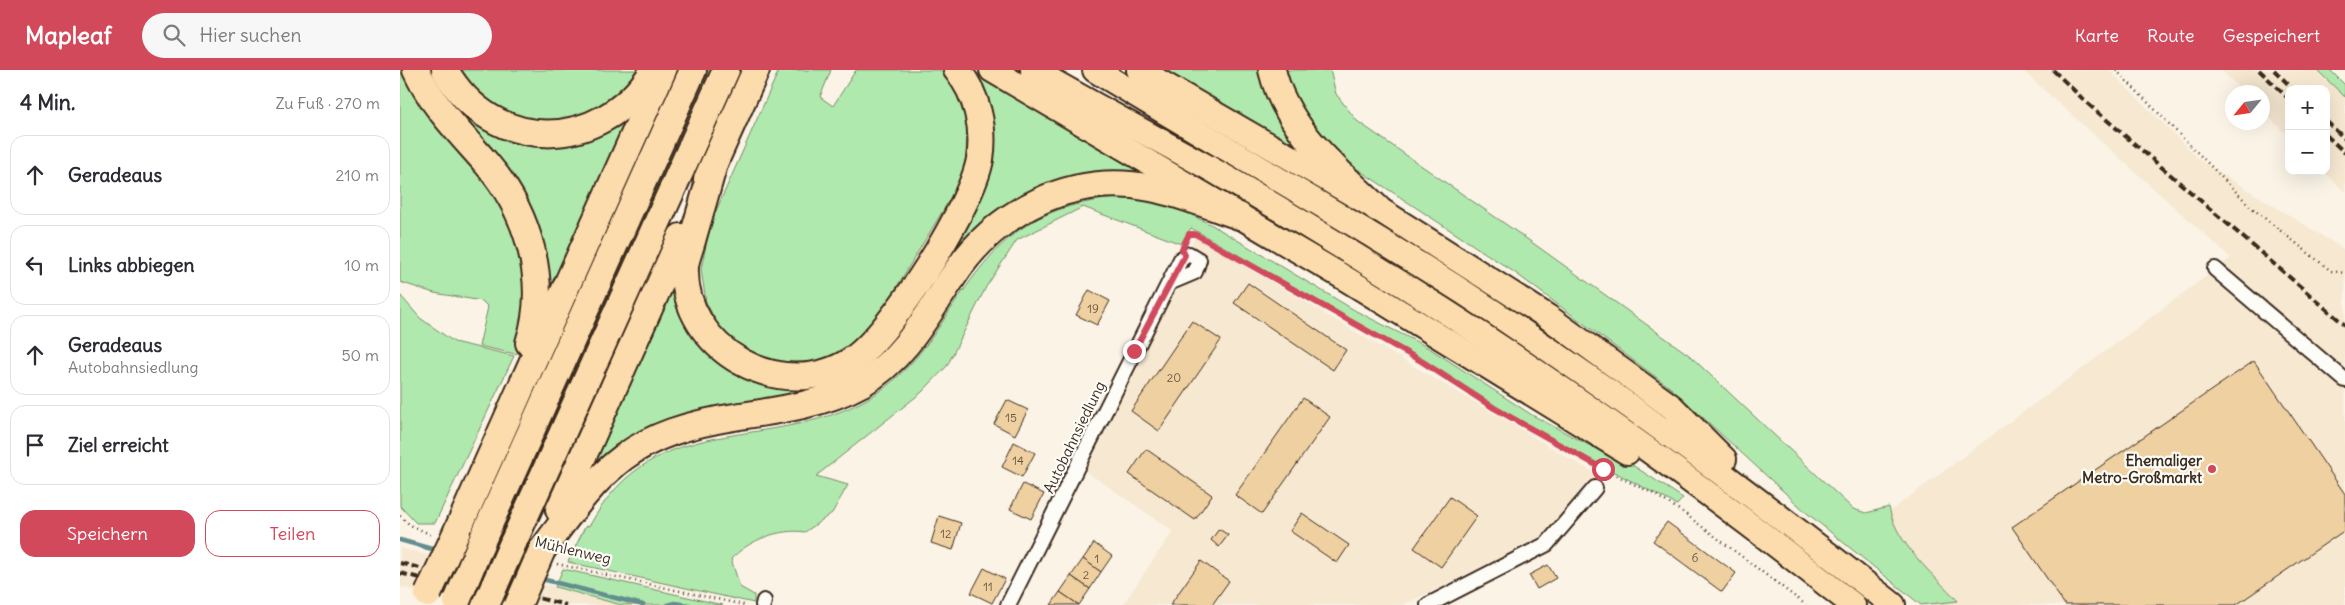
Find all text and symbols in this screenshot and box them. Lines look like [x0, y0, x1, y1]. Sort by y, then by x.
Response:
search box [142, 13, 492, 58]
text: Mapleaf [25, 20, 112, 50]
icon: search [160, 21, 188, 49]
text: Hier suchen [200, 23, 301, 47]
text: Karte [2075, 24, 2119, 47]
text: Route [2147, 24, 2194, 47]
text: Gespeichert [2222, 24, 2320, 47]
north arrow [2225, 85, 2270, 130]
map controls [2285, 85, 2330, 175]
button: + [2285, 85, 2330, 130]
text: 4 Min. [20, 89, 75, 116]
text: Zu Fuß · 270 m [275, 93, 380, 113]
button: − [2285, 130, 2330, 175]
icon: ahead [21, 161, 49, 189]
text: Geradeaus [68, 163, 162, 187]
text: 210 m [336, 165, 379, 185]
icon: left [21, 251, 49, 279]
text: Links abbiegen [68, 253, 195, 277]
text: 10 m [344, 255, 379, 275]
house number: 19 [1087, 301, 1099, 316]
text: Geradeaus [68, 333, 162, 357]
route end [1123, 340, 1146, 363]
icon: ahead [21, 341, 49, 369]
text: 50 m [341, 345, 379, 365]
text: Autobahnsiedlung [68, 357, 198, 377]
house number: 20 [1167, 370, 1181, 385]
street label: Autobahnsiedlung [1039, 378, 1109, 496]
house number: 15 [1005, 410, 1017, 425]
icon: arrive [21, 431, 49, 459]
text: Ziel erreicht [68, 433, 169, 457]
place label: Ehemaliger Metro-Großmarkt [2082, 451, 2203, 487]
house number: 14 [1012, 453, 1024, 468]
route start [1592, 458, 1615, 481]
marker: Ehemaliger Metro-Großmarkt [2206, 463, 2218, 475]
button: Speichern [20, 510, 195, 557]
button: Teilen [205, 510, 380, 557]
house number: 12 [940, 526, 952, 541]
street label: Mühlenweg [533, 532, 613, 568]
house number: 6 [1692, 550, 1699, 565]
house number: 1 [1095, 551, 1099, 566]
house number: 2 [1083, 567, 1090, 582]
house number: 11 [983, 579, 993, 594]

